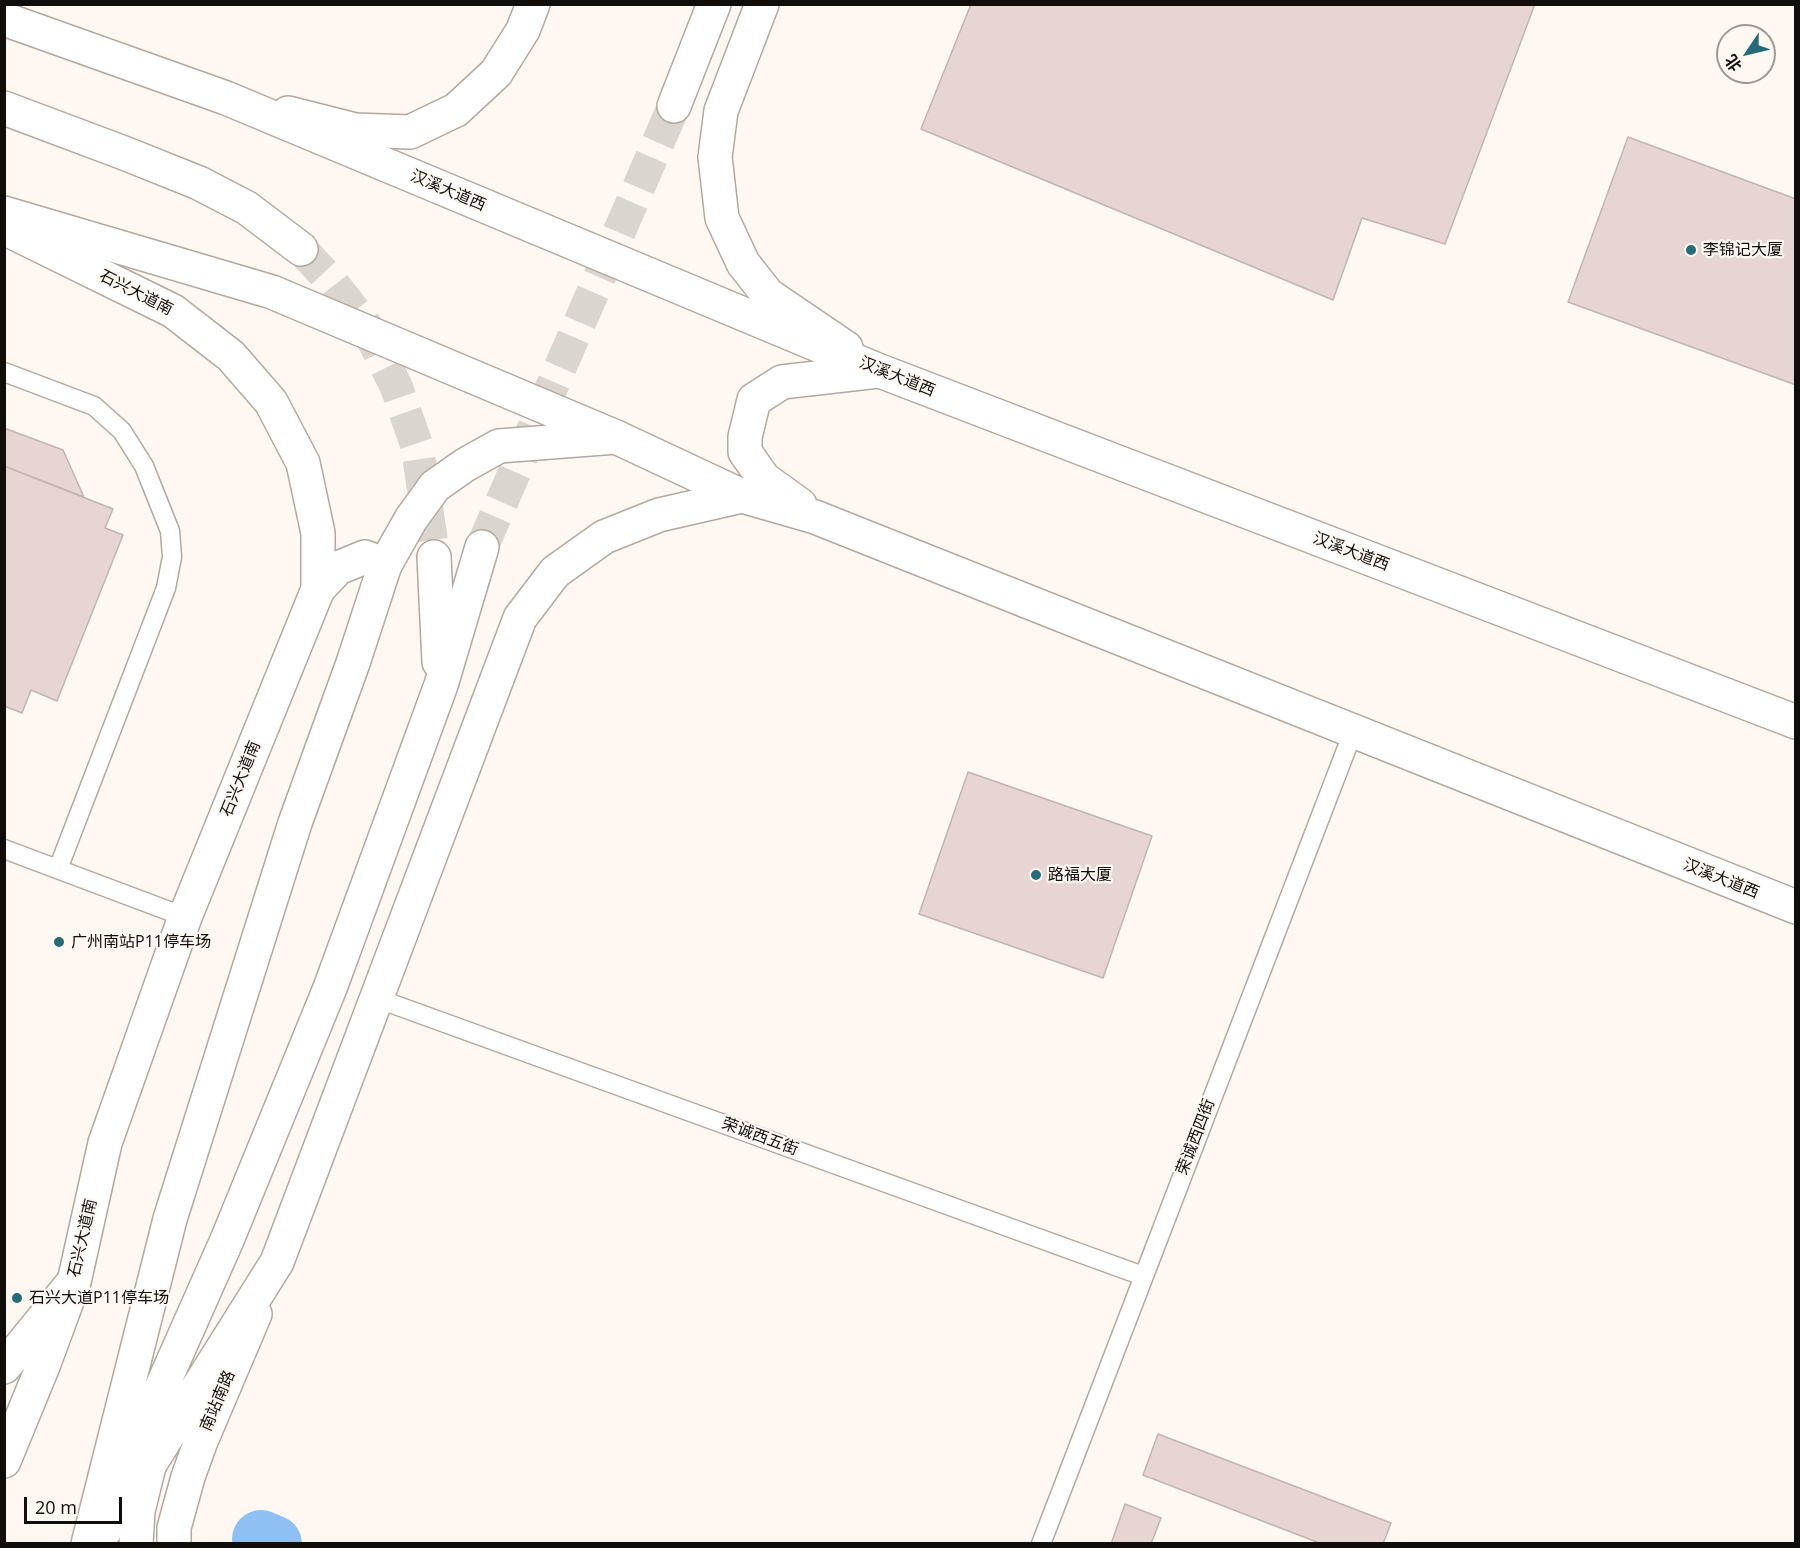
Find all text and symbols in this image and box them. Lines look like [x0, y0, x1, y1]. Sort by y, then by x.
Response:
north arrow [1716, 24, 1776, 84]
text: 北 [1719, 50, 1747, 76]
street label: 汉溪大道西 [407, 167, 489, 215]
place label: 李锦记大厦 [1703, 240, 1783, 260]
marker: 李锦记大厦 [1684, 243, 1698, 257]
street label: 石兴大道南 [96, 266, 176, 320]
street label: 汉溪大道西 [856, 353, 938, 401]
street label: 汉溪大道西 [1310, 529, 1392, 575]
street label: 石兴大道南 [217, 738, 265, 820]
street label: 汉溪大道西 [1680, 855, 1762, 903]
place label: 路福大厦 [1048, 865, 1112, 885]
marker: 路福大厦 [1029, 868, 1043, 882]
place label: 广州南站P11停车场 [71, 932, 211, 952]
marker: 广州南站P11停车场 [52, 935, 66, 949]
street label: 荣诚西四街 [1173, 1096, 1219, 1178]
street label: 荣诚西五街 [719, 1114, 801, 1160]
street label: 石兴大道南 [65, 1197, 101, 1279]
place label: 石兴大道P11停车场 [29, 1288, 169, 1308]
marker: 石兴大道P11停车场 [10, 1291, 24, 1305]
street label: 南站南路 [197, 1368, 239, 1434]
scale bar [27, 1485, 124, 1523]
text: 20 m [35, 1495, 77, 1519]

